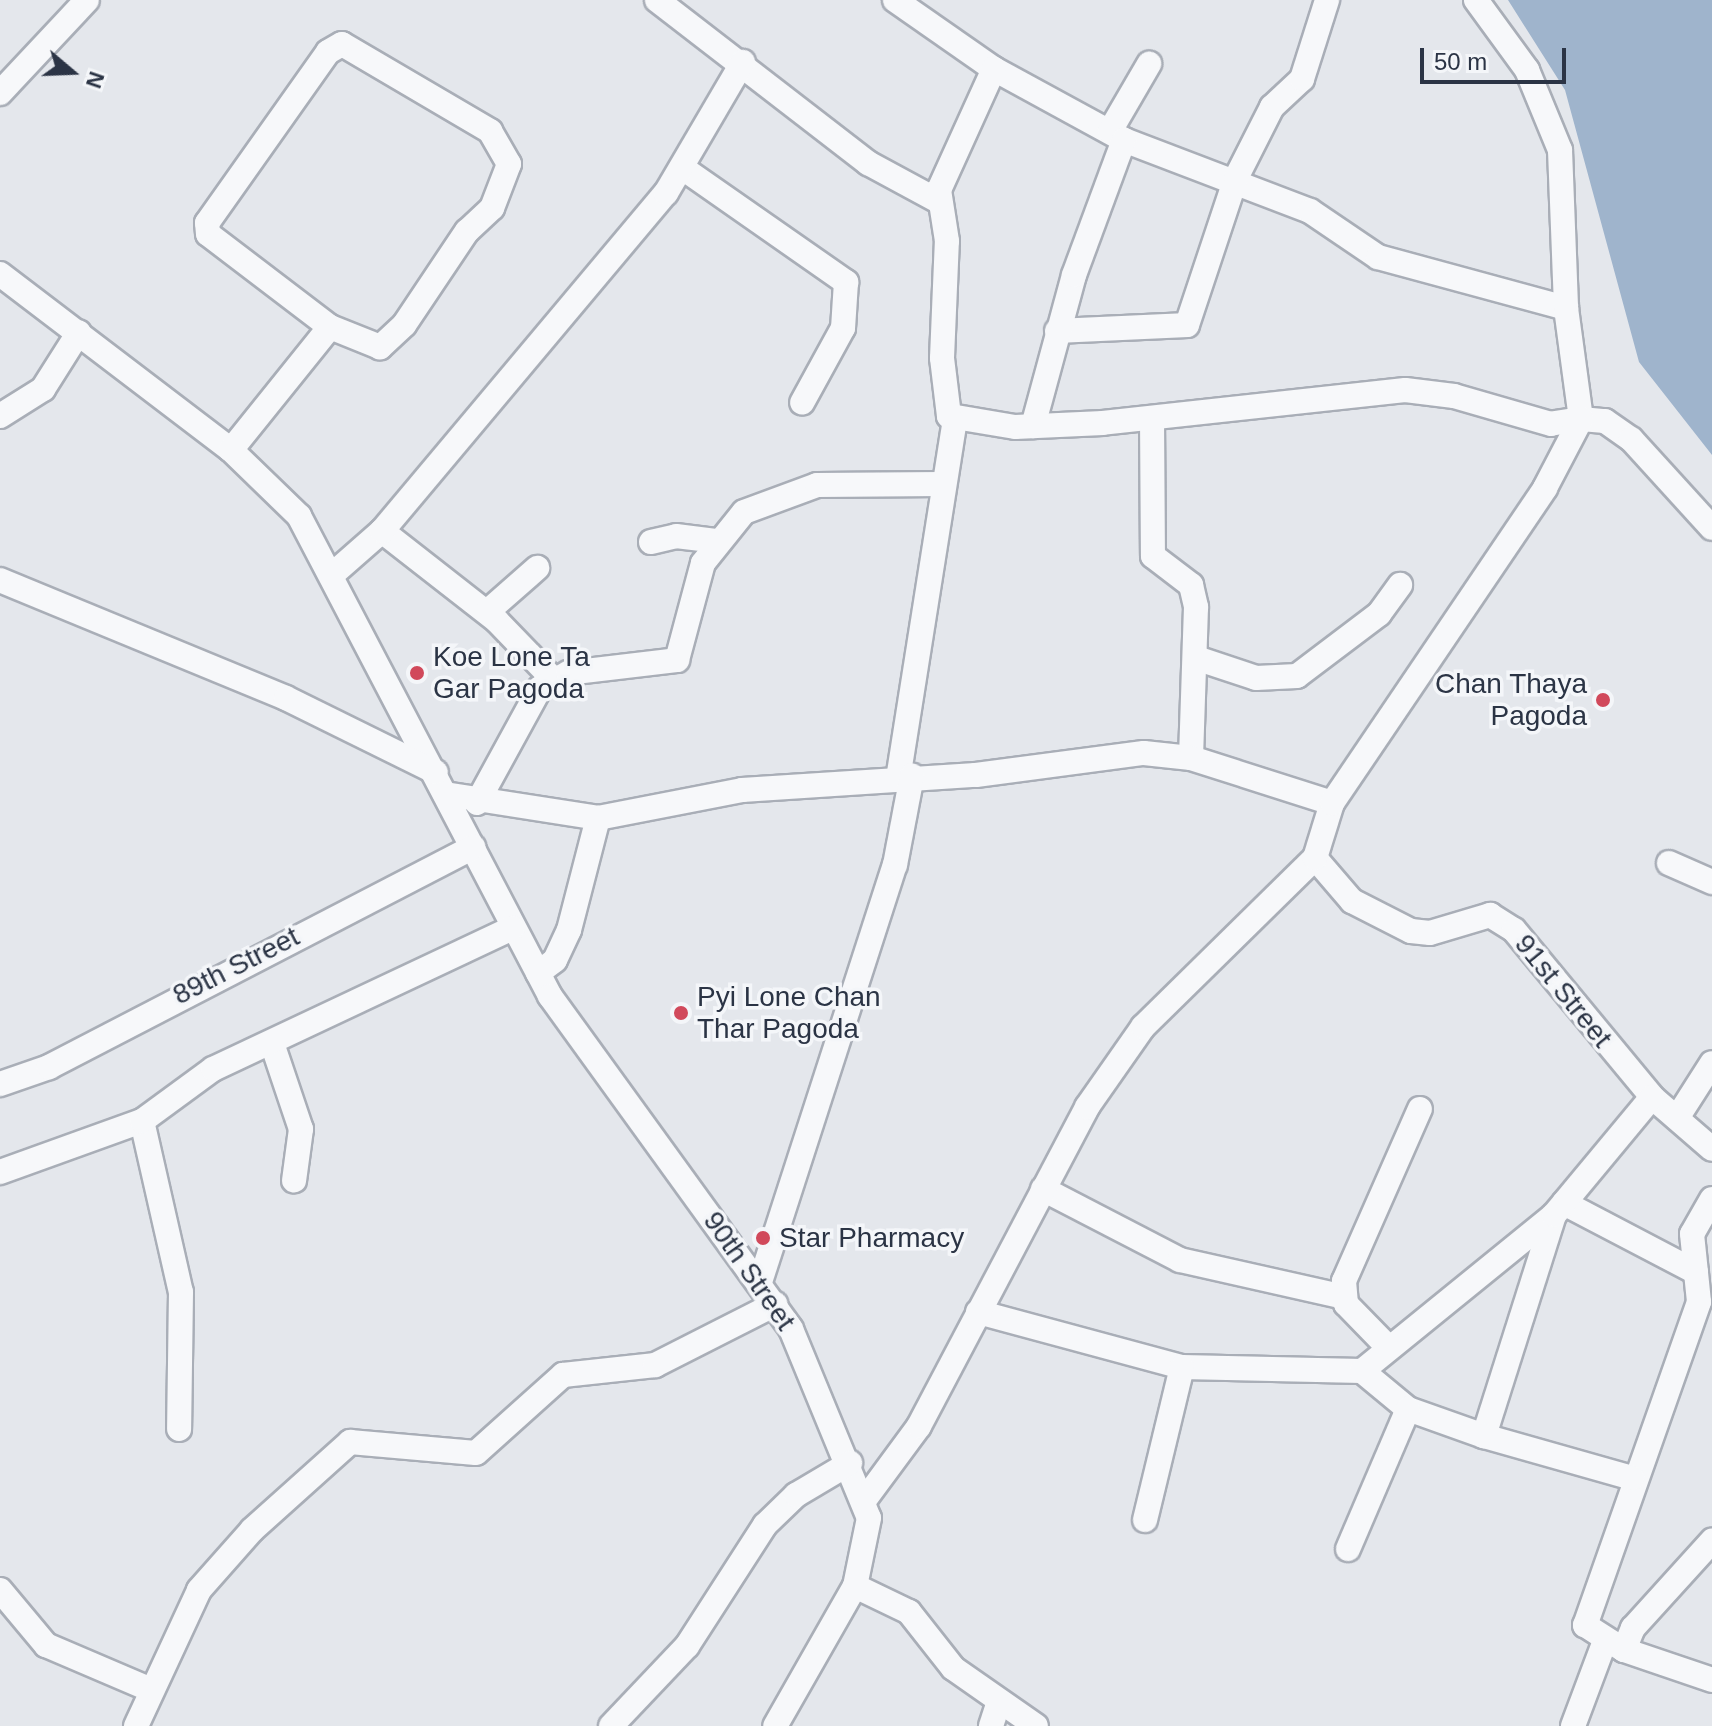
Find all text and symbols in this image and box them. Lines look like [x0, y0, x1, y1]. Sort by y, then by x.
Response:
north arrow [32, 32, 112, 112]
scale bar [1424, 32, 1570, 82]
text: 50 m [1434, 48, 1487, 75]
text: N [81, 68, 110, 92]
place label: Koe Lone Ta Gar Pagoda [433, 640, 590, 706]
marker: Koe Lone Ta Gar Pagoda [408, 664, 426, 682]
place label: Chan Thaya Pagoda [1434, 667, 1587, 733]
marker: Chan Thaya Pagoda [1594, 691, 1612, 709]
street label: 89th Street [167, 920, 305, 1012]
street label: 91st Street [1507, 928, 1619, 1054]
place label: Pyi Lone Chan Thar Pagoda [697, 980, 881, 1046]
marker: Pyi Lone Chan Thar Pagoda [672, 1004, 690, 1022]
street label: 90th Street [696, 1205, 802, 1337]
place label: Star Pharmacy [779, 1221, 964, 1255]
marker: Star Pharmacy [754, 1229, 772, 1247]

